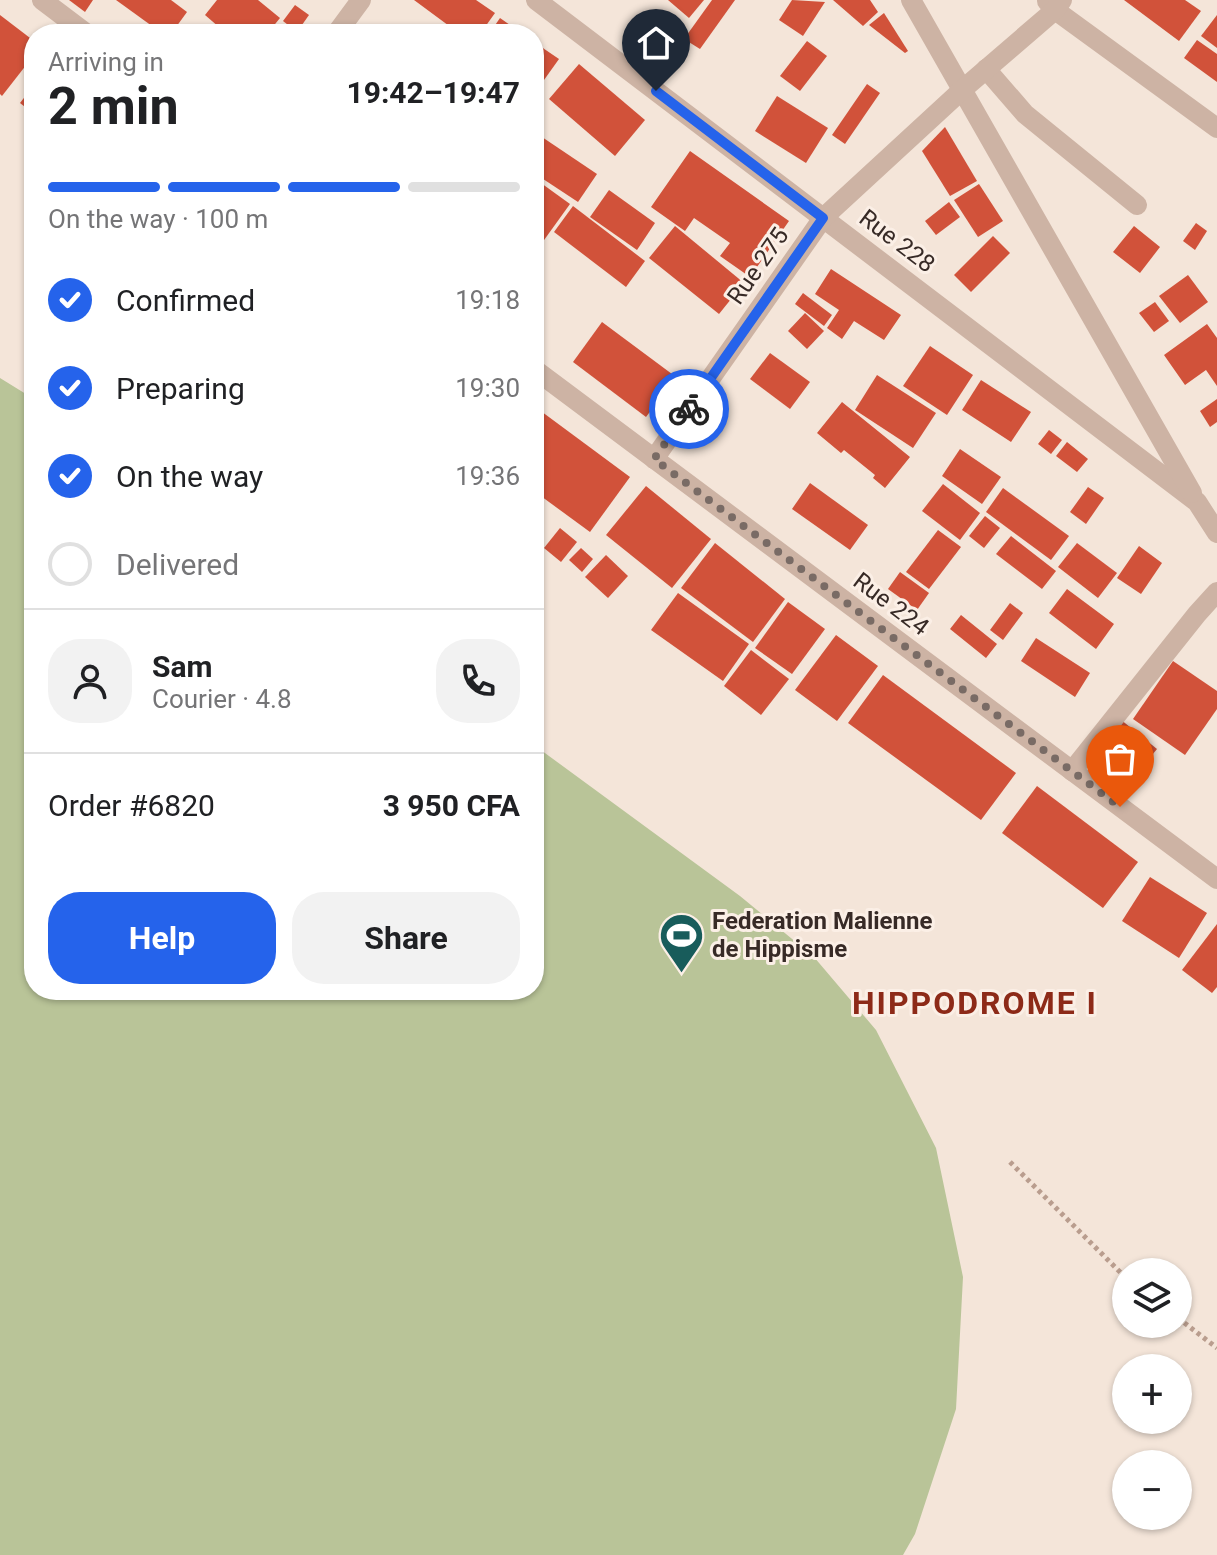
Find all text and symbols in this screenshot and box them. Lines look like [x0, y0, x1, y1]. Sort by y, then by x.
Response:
pin [622, 9, 690, 91]
icon: home [634, 21, 678, 65]
text: Arriving in [48, 47, 164, 77]
text: 19:42–19:47 [346, 75, 520, 110]
text: 2 min [48, 76, 179, 137]
text: On the way · 100 m [48, 204, 268, 234]
street label: Rue 228 [854, 204, 940, 278]
street label: Rue 275 [722, 222, 794, 310]
icon: check [48, 278, 92, 322]
text: Confirmed [116, 283, 255, 318]
text: 19:18 [455, 285, 520, 315]
icon: check [48, 366, 92, 410]
courier [649, 369, 729, 449]
text: Preparing [116, 371, 245, 406]
text: 19:30 [455, 373, 520, 403]
icon: bike [667, 387, 711, 431]
icon: check [48, 454, 92, 498]
text: On the way [116, 459, 263, 494]
text: 19:36 [455, 461, 520, 491]
text: Delivered [116, 547, 239, 582]
street label: Rue 224 [848, 567, 934, 641]
button: person [48, 639, 132, 723]
button: phone [436, 639, 520, 723]
text: Sam [152, 649, 213, 684]
text: Courier · 4.8 [152, 684, 292, 714]
pin [1086, 725, 1154, 807]
icon: bag [1098, 737, 1142, 781]
text: Order #6820 [48, 788, 215, 823]
text: 3 950 CFA [383, 788, 520, 823]
button: Help [48, 892, 276, 984]
button: Share [292, 892, 520, 984]
place label: Federation Malienne de Hippisme [712, 907, 932, 963]
sports icon: Federation Malienne de Hippisme [657, 911, 705, 974]
district label: HIPPODROME I [852, 984, 1098, 1022]
map controls [1112, 1258, 1192, 1530]
button: layers [1112, 1258, 1192, 1338]
button: + [1112, 1354, 1192, 1434]
button: − [1112, 1450, 1192, 1530]

